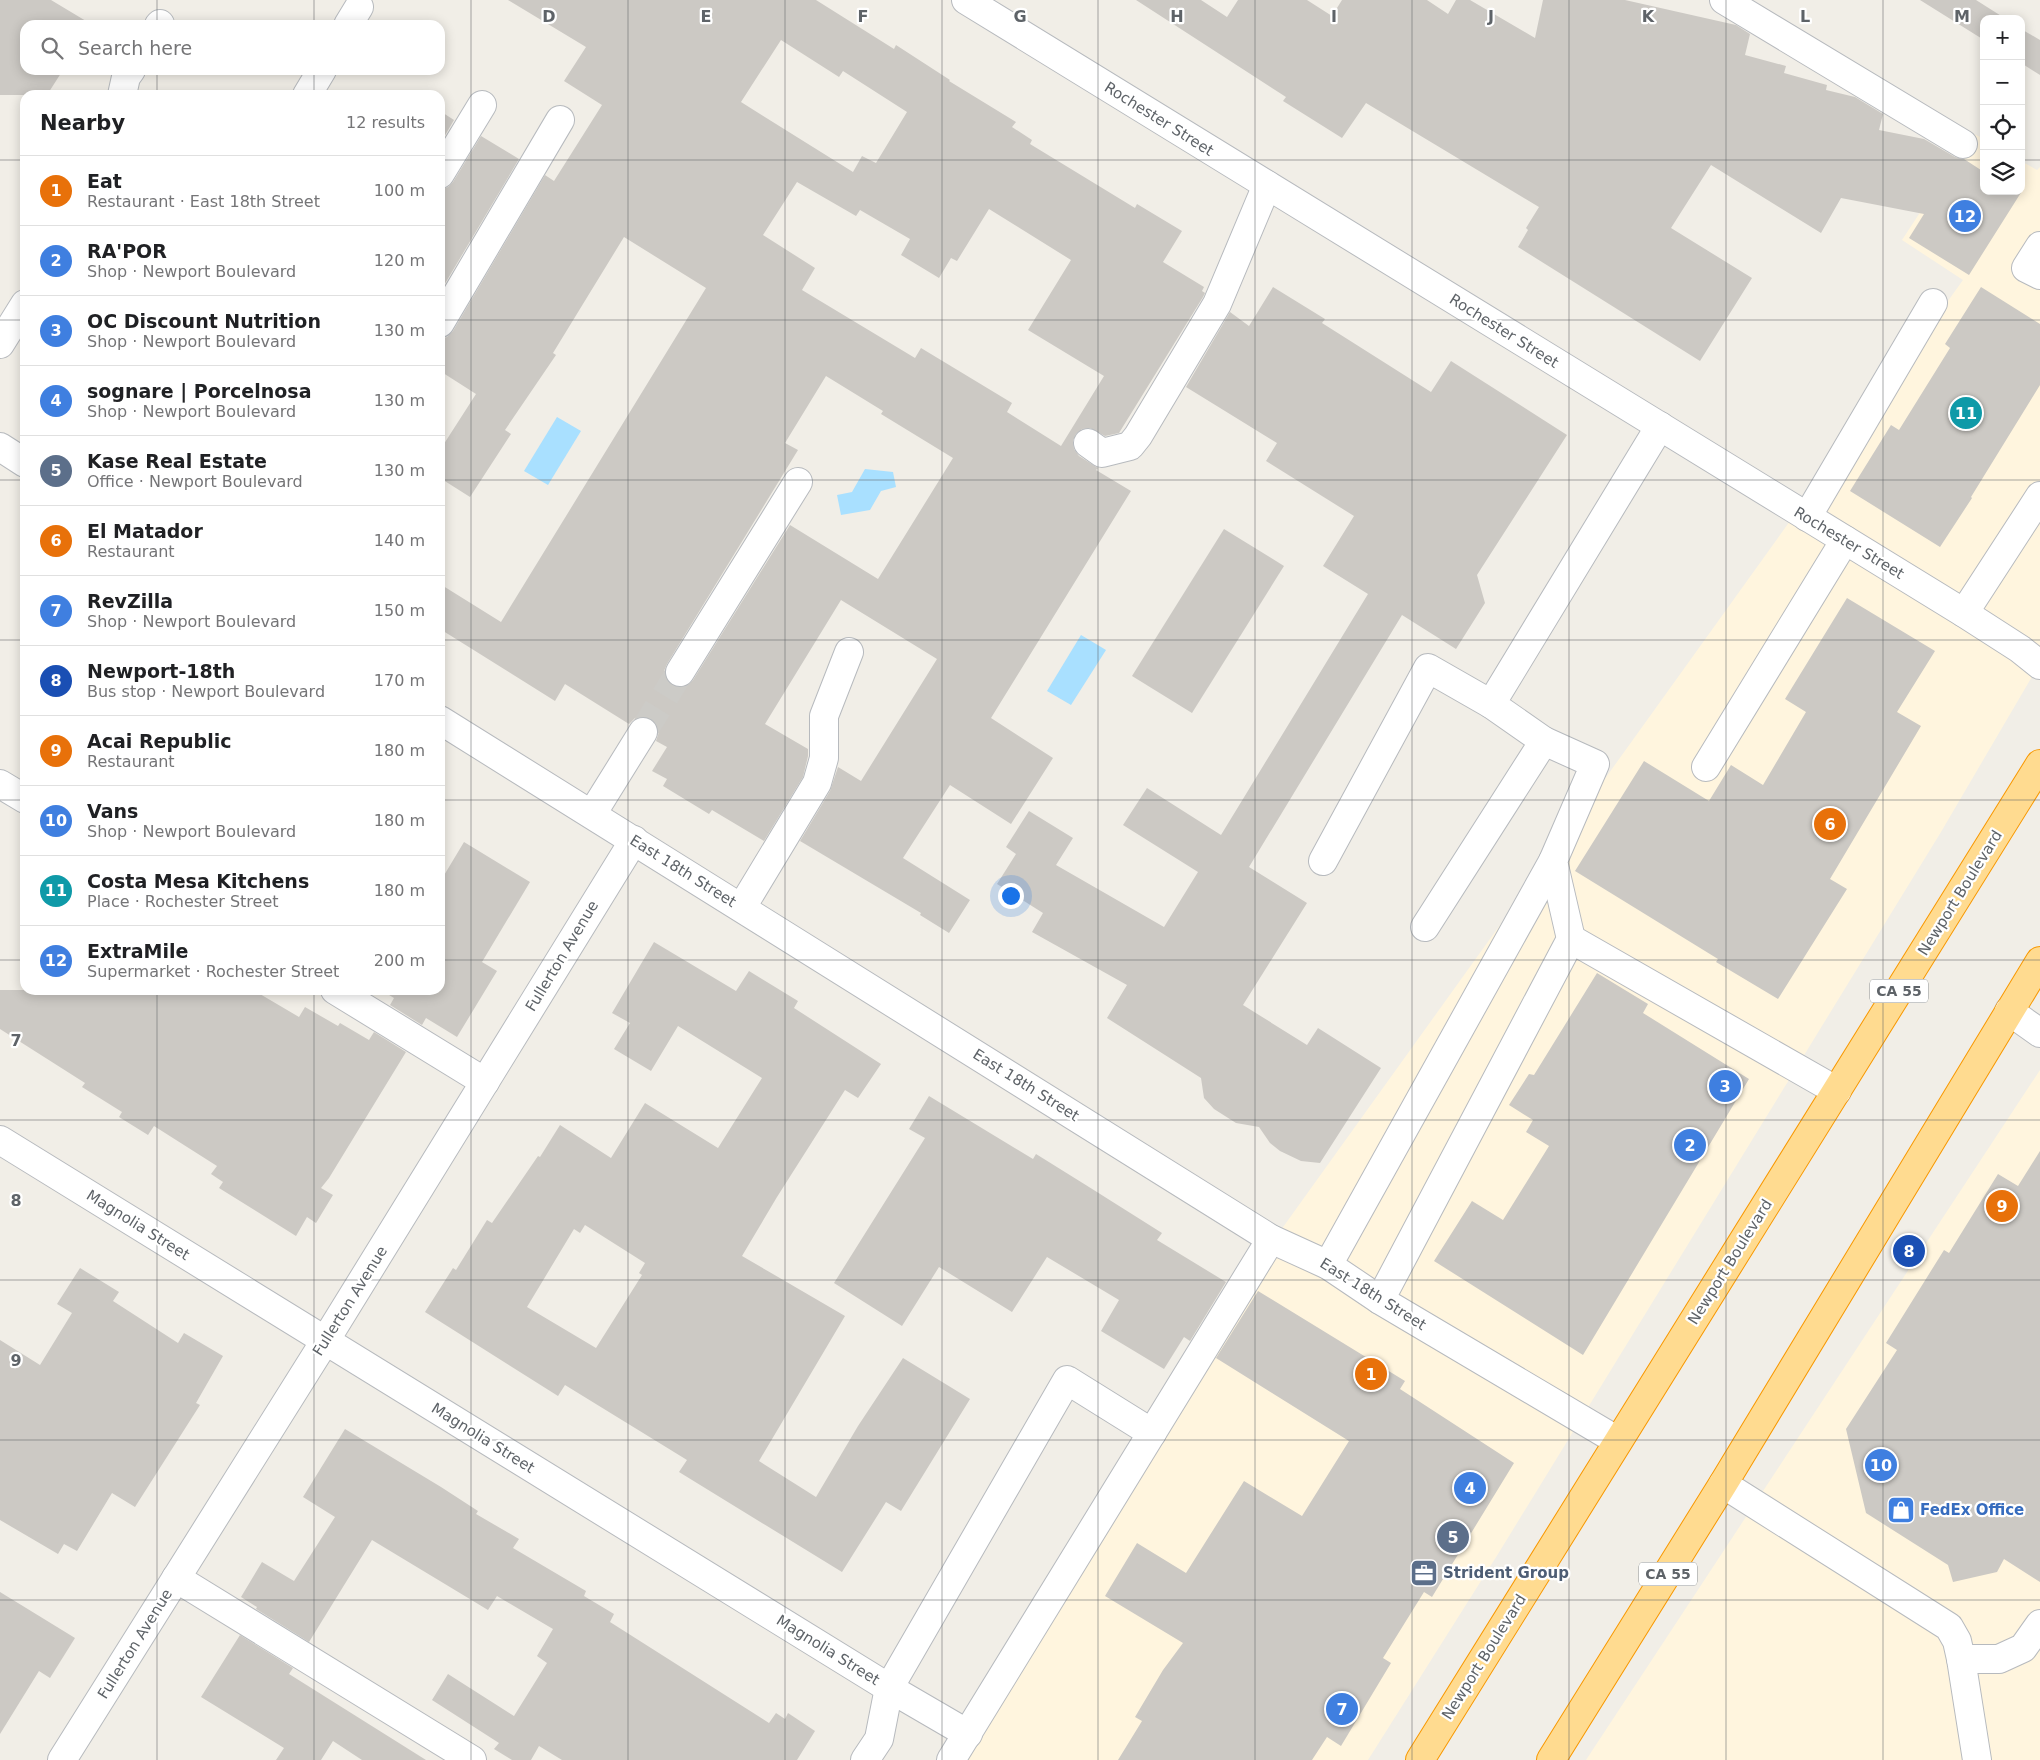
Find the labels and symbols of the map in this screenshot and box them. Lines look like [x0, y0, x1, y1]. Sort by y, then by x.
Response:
text: D [542, 7, 556, 26]
text: E [701, 7, 711, 26]
text: F [858, 7, 868, 26]
text: G [1013, 7, 1027, 26]
text: H [1170, 7, 1184, 26]
text: I [1331, 7, 1337, 26]
text: J [1487, 7, 1494, 26]
text: K [1642, 7, 1655, 26]
text: L [1800, 7, 1810, 26]
text: M [1954, 7, 1970, 26]
street label: Rochester Street [1101, 78, 1217, 160]
pin: 12 [1949, 197, 1981, 235]
street label: Rochester Street [1446, 290, 1562, 372]
pin: 11 [1950, 394, 1982, 432]
street label: Rochester Street [1791, 503, 1907, 583]
pin: 6 [1814, 805, 1846, 843]
street label: Newport Boulevard [1914, 827, 2006, 959]
street label: East 18th Street [627, 831, 740, 911]
your location [998, 883, 1024, 909]
street label: Fullerton Avenue [522, 897, 602, 1015]
road number: CA 55 [1870, 979, 1928, 1002]
text: 7 [10, 1031, 22, 1050]
street label: East 18th Street [970, 1045, 1083, 1125]
pin: 3 [1709, 1067, 1741, 1105]
pin: 2 [1674, 1126, 1706, 1164]
street label: Magnolia Street [83, 1186, 193, 1264]
pin: 9 [1986, 1187, 2018, 1225]
text: 8 [10, 1191, 22, 1210]
street label: Newport Boulevard [1684, 1196, 1776, 1328]
pin: 8 [1893, 1232, 1925, 1270]
street label: Fullerton Avenue [309, 1243, 391, 1359]
street label: East 18th Street [1317, 1254, 1430, 1334]
text: 9 [10, 1351, 22, 1370]
pin: 1 [1355, 1355, 1387, 1393]
street label: Magnolia Street [428, 1399, 538, 1477]
pin: 10 [1865, 1446, 1897, 1484]
pin: 4 [1454, 1469, 1486, 1507]
shop icon: FedEx Office [1886, 1495, 1916, 1525]
place label: FedEx Office [1920, 1501, 2024, 1519]
pin: 5 [1437, 1518, 1469, 1556]
office icon: Strident Group [1409, 1558, 1439, 1588]
road number: CA 55 [1639, 1562, 1697, 1586]
place label: Strident Group [1443, 1564, 1569, 1582]
street label: Fullerton Avenue [94, 1586, 176, 1702]
street label: Newport Boulevard [1438, 1591, 1530, 1723]
street label: Magnolia Street [773, 1611, 883, 1689]
pin: 7 [1326, 1690, 1358, 1728]

